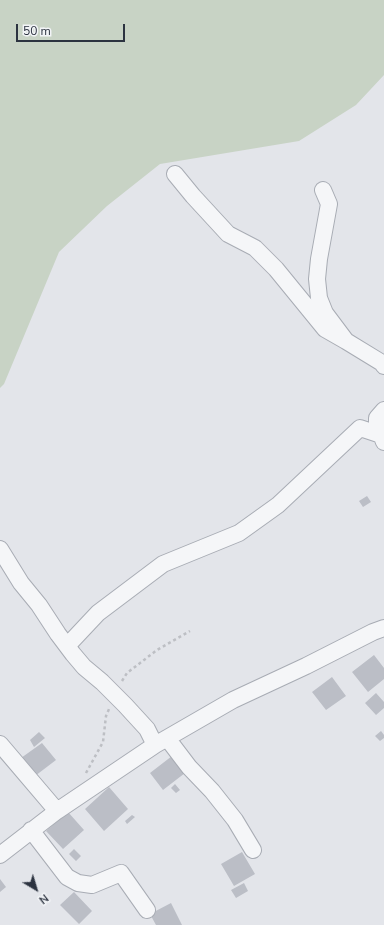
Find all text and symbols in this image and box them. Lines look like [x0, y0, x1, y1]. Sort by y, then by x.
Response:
scale bar [18, 16, 127, 42]
text: 50 m [23, 23, 51, 39]
north arrow [16, 869, 56, 909]
text: N [36, 890, 52, 907]

